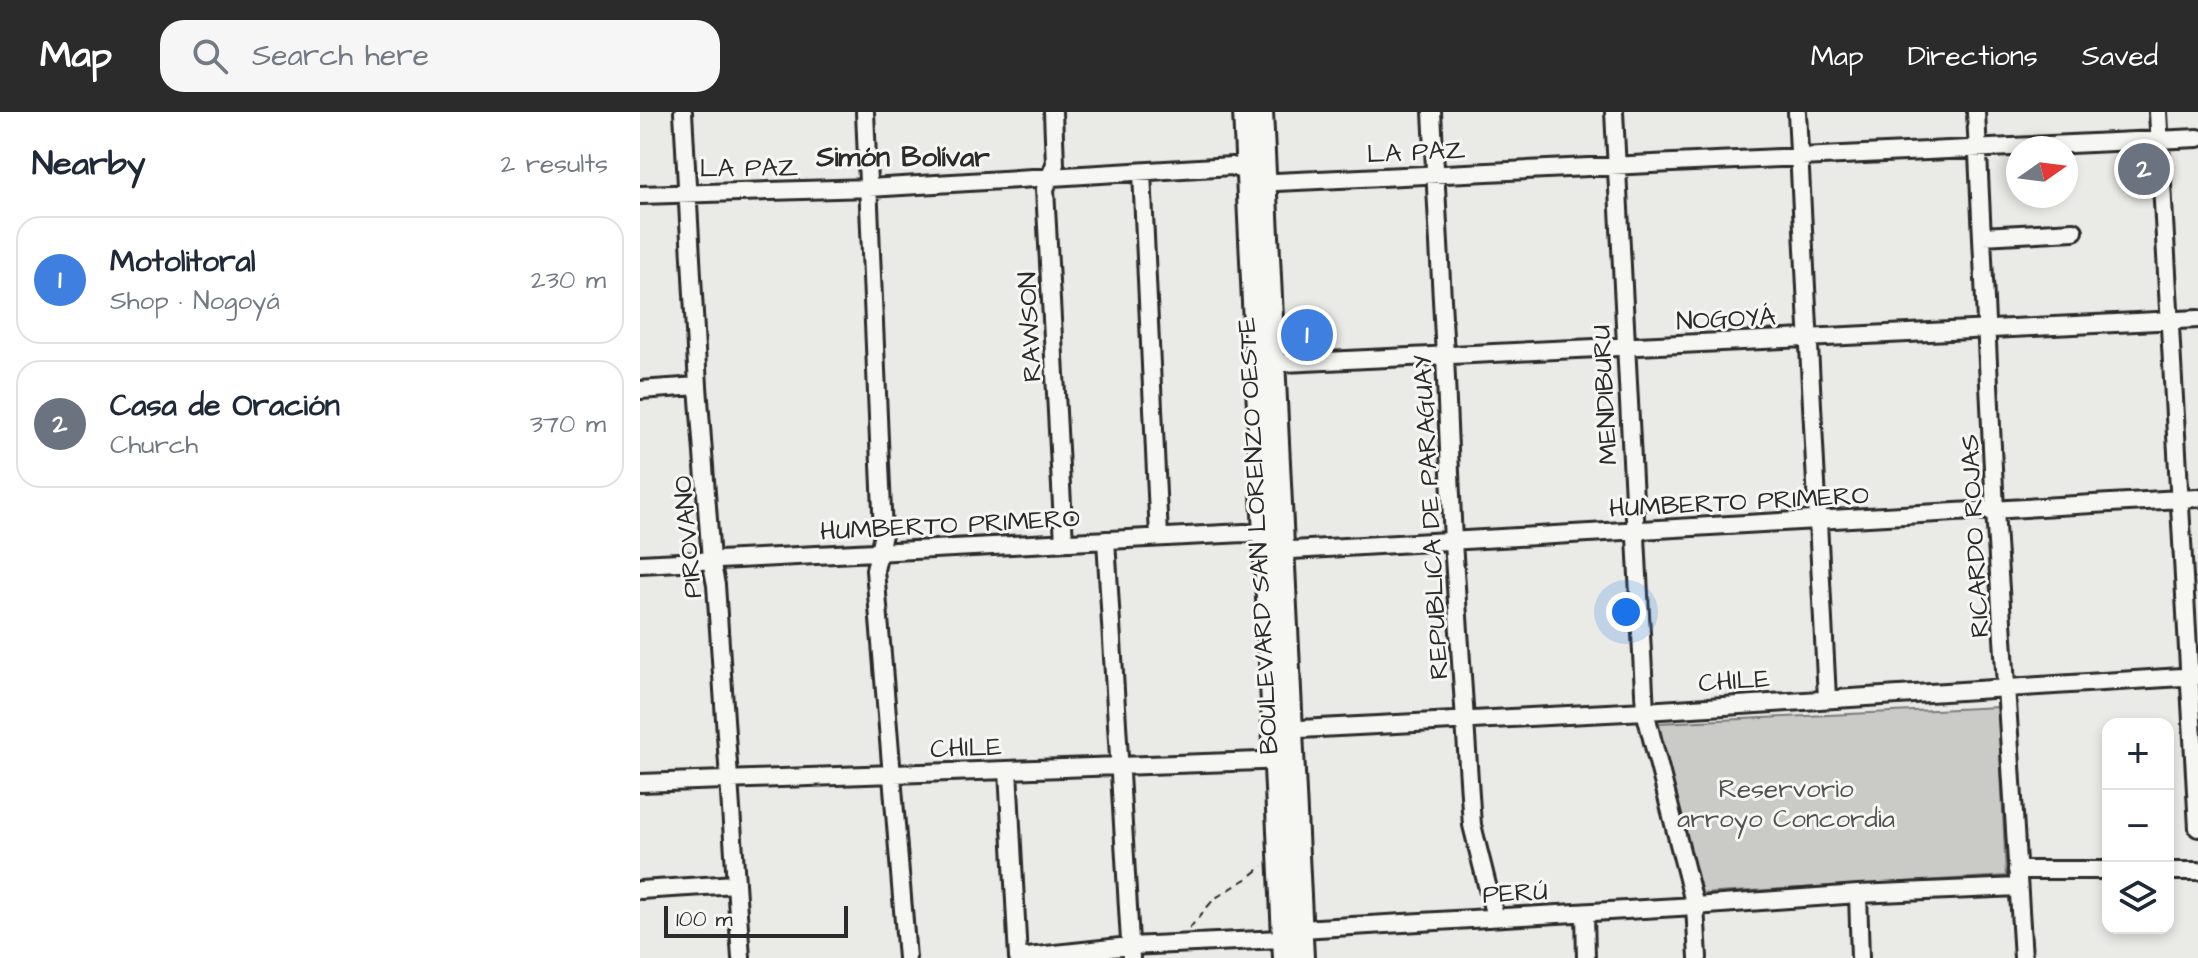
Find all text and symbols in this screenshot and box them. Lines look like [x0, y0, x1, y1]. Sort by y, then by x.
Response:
search box [160, 20, 720, 92]
text: Map [40, 30, 112, 82]
icon: search [188, 34, 232, 78]
text: Search here [252, 35, 429, 77]
text: Map [1811, 37, 1864, 76]
text: Directions [1908, 37, 2038, 76]
text: Saved [2082, 37, 2158, 76]
street label: LA PAZ [1366, 131, 1466, 173]
north arrow [2006, 136, 2078, 208]
district label: Simón Bolívar [815, 138, 990, 177]
pin: 2 [2118, 139, 2170, 199]
text: Nearby [32, 140, 146, 188]
text: 2 results [500, 146, 608, 182]
street label: LA PAZ [699, 149, 799, 187]
text: Motolitoral [110, 241, 256, 283]
text: 1 [58, 262, 62, 298]
text: 230 m [531, 262, 606, 298]
street label: RAWSON [1009, 271, 1051, 383]
text: Shop · Nogoyá [110, 283, 280, 319]
street label: NOGOYÁ [1675, 298, 1777, 340]
pin: 1 [1281, 305, 1333, 365]
street label: BOULEVARD SAN LORENZO OESTE [1229, 316, 1287, 755]
street label: MENDIBURU [1583, 324, 1627, 466]
street label: REPUBLICA DE PARAGUAY [1405, 354, 1457, 680]
text: Casa de Oración [110, 385, 340, 427]
text: 2 [53, 406, 67, 442]
text: 370 m [530, 406, 606, 442]
text: Church [110, 427, 198, 463]
street label: RICARDO ROJAS [1952, 433, 1998, 639]
street label: PIROVANO [665, 474, 711, 600]
street label: HUMBERTO PRIMERO [1608, 477, 1870, 527]
street label: HUMBERTO PRIMERO [819, 500, 1081, 550]
your location [1606, 592, 1646, 632]
street label: CHILE [1697, 661, 1771, 701]
map controls [2102, 718, 2174, 934]
button: + [2102, 718, 2174, 790]
street label: CHILE [930, 729, 1002, 767]
park label: Reservorio arroyo Concordia [1677, 771, 1895, 839]
button: − [2102, 790, 2174, 862]
button: layers [2102, 862, 2174, 934]
street label: PERÚ [1482, 873, 1549, 913]
scale bar [664, 902, 848, 938]
text: 100 m [676, 904, 733, 935]

